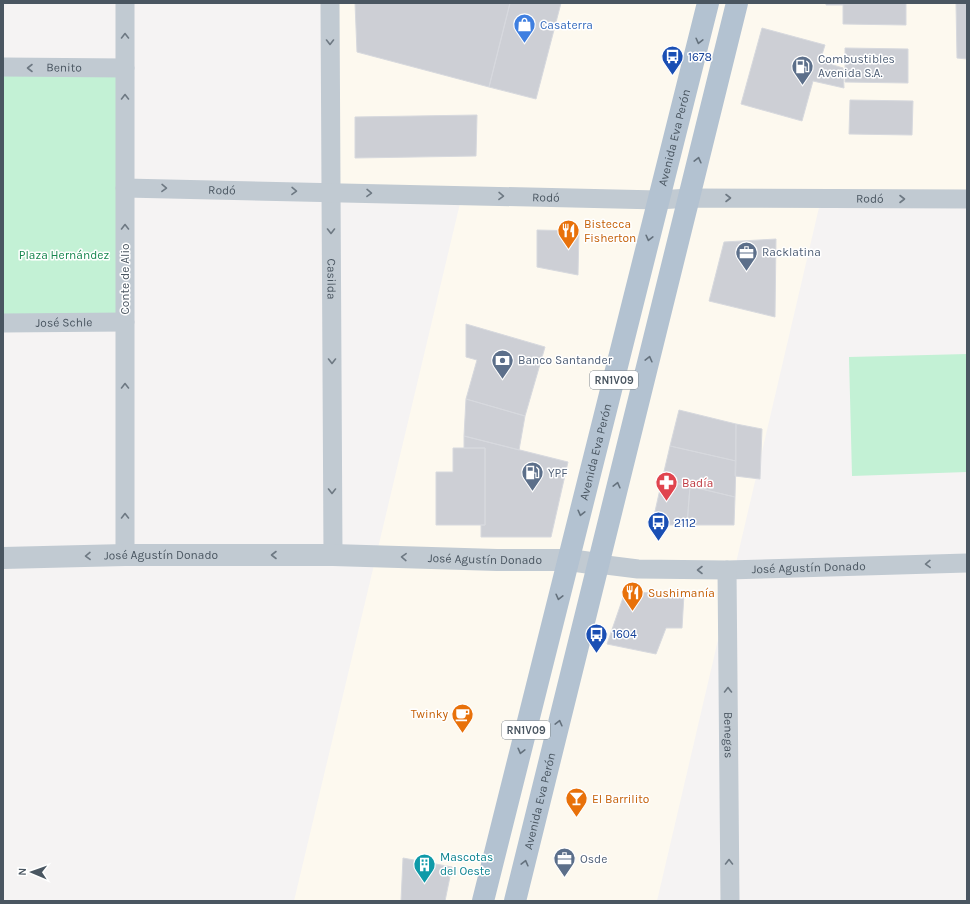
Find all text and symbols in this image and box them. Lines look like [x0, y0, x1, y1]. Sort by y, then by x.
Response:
shop icon: Casaterra [512, 12, 538, 45]
place label: Casaterra [540, 18, 593, 32]
one-way arrow [121, 33, 129, 39]
one-way arrow [695, 38, 703, 44]
one-way arrow [326, 39, 334, 45]
bus stop icon: 1678 [659, 44, 685, 77]
place label: 1678 [688, 50, 712, 64]
place label: Combustibles Avenida S.A. [818, 52, 895, 80]
fuel station icon: Combustibles Avenida S.A. [789, 53, 815, 86]
street label: Benito [46, 60, 82, 75]
one-way arrow [27, 64, 33, 72]
street label: Avenida Eva Perón [655, 88, 693, 188]
one-way arrow [121, 94, 129, 100]
one-way arrow [694, 157, 702, 163]
street label: Rodó [208, 183, 236, 197]
one-way arrow [161, 184, 167, 193]
one-way arrow [291, 187, 297, 195]
one-way arrow [366, 188, 372, 197]
street label: Rodó [532, 190, 560, 205]
one-way arrow [498, 192, 504, 200]
street label: Rodó [856, 192, 884, 206]
one-way arrow [725, 194, 731, 202]
one-way arrow [899, 195, 905, 203]
place label: Bistecca Fisherton [584, 217, 636, 245]
restaurant icon: Bistecca Fisherton [556, 218, 582, 251]
one-way arrow [121, 224, 129, 230]
one-way arrow [326, 228, 335, 234]
one-way arrow [646, 235, 654, 241]
office icon: Racklatina [733, 239, 759, 272]
street label: Conte de Alio [118, 243, 132, 315]
place label: Racklatina [762, 245, 821, 259]
park label: Plaza Hernández [19, 248, 109, 262]
street label: Casilda [324, 258, 339, 300]
street label: José Schle [35, 315, 93, 330]
bank icon: Banco Santander [490, 347, 516, 380]
place label: Banco Santander [518, 353, 613, 367]
one-way arrow [644, 356, 653, 363]
one-way arrow [327, 358, 336, 364]
road number: RN1V09 [590, 371, 638, 389]
one-way arrow [121, 383, 129, 389]
street label: Avenida Eva Perón [577, 402, 614, 502]
fuel station icon: YPF [520, 460, 546, 493]
place label: YPF [548, 466, 568, 480]
pharmacy icon: Badía [653, 470, 679, 503]
place label: Badía [682, 476, 713, 490]
one-way arrow [613, 482, 621, 489]
one-way arrow [328, 488, 337, 494]
one-way arrow [577, 510, 585, 517]
bus stop icon: 2112 [646, 510, 672, 543]
one-way arrow [121, 513, 129, 519]
place label: 2112 [674, 516, 696, 530]
street label: José Agustín Donado [104, 548, 218, 563]
one-way arrow [271, 551, 277, 559]
street label: José Agustín Donado [428, 551, 542, 567]
one-way arrow [85, 552, 91, 560]
one-way arrow [401, 553, 407, 561]
street label: José Agustín Donado [751, 559, 866, 576]
one-way arrow [925, 560, 931, 568]
one-way arrow [697, 565, 703, 574]
restaurant icon: Sushimanía [620, 580, 646, 613]
place label: Sushimanía [648, 586, 715, 600]
one-way arrow [555, 594, 564, 601]
bus stop icon: 1604 [584, 621, 610, 654]
place label: 1604 [612, 627, 637, 641]
one-way arrow [724, 687, 732, 693]
cafe icon: Twinky [450, 701, 476, 734]
place label: Twinky [411, 707, 448, 721]
street label: Benegas [721, 712, 736, 758]
one-way arrow [555, 720, 563, 727]
road number: RN1V09 [502, 721, 550, 739]
one-way arrow [517, 747, 526, 754]
street label: Avenida Eva Perón [521, 751, 558, 851]
bar icon: El Barrilito [563, 786, 589, 819]
place label: El Barrilito [592, 792, 649, 806]
office icon: Osde [552, 846, 578, 879]
place label: Mascotas del Oeste [440, 850, 493, 878]
building icon: Mascotas del Oeste [412, 851, 438, 884]
north arrow [12, 852, 52, 892]
place label: Osde [580, 852, 607, 866]
one-way arrow [725, 859, 733, 865]
one-way arrow [520, 860, 528, 866]
text: N [16, 867, 29, 876]

